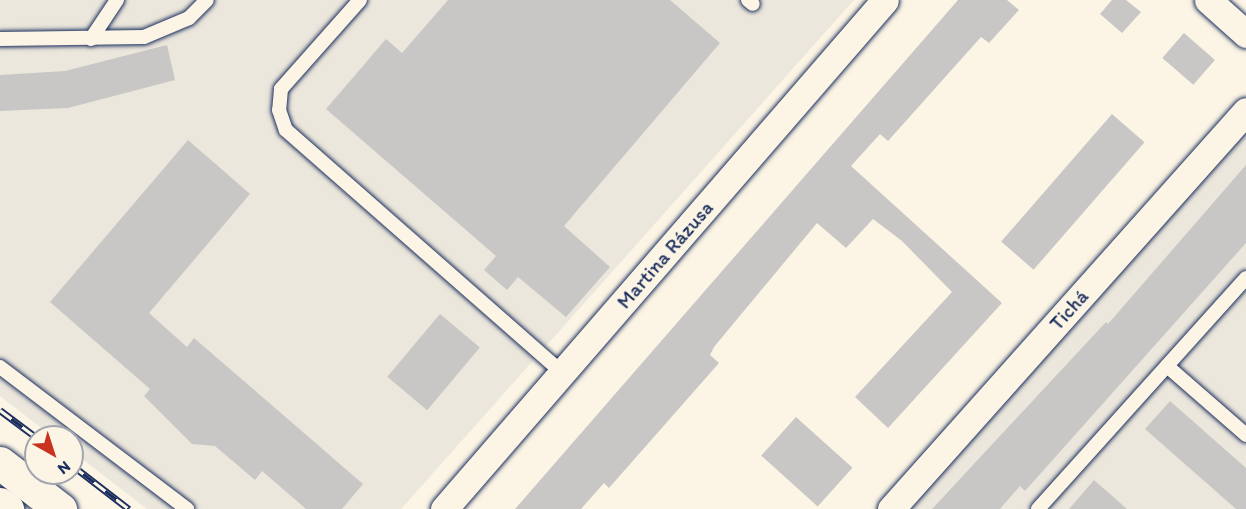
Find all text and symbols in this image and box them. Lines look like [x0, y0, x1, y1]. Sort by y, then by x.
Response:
street label: Martina Rázusa [612, 196, 718, 314]
street label: Tichá [1045, 285, 1093, 335]
north arrow [24, 425, 84, 485]
text: N [54, 457, 75, 479]

